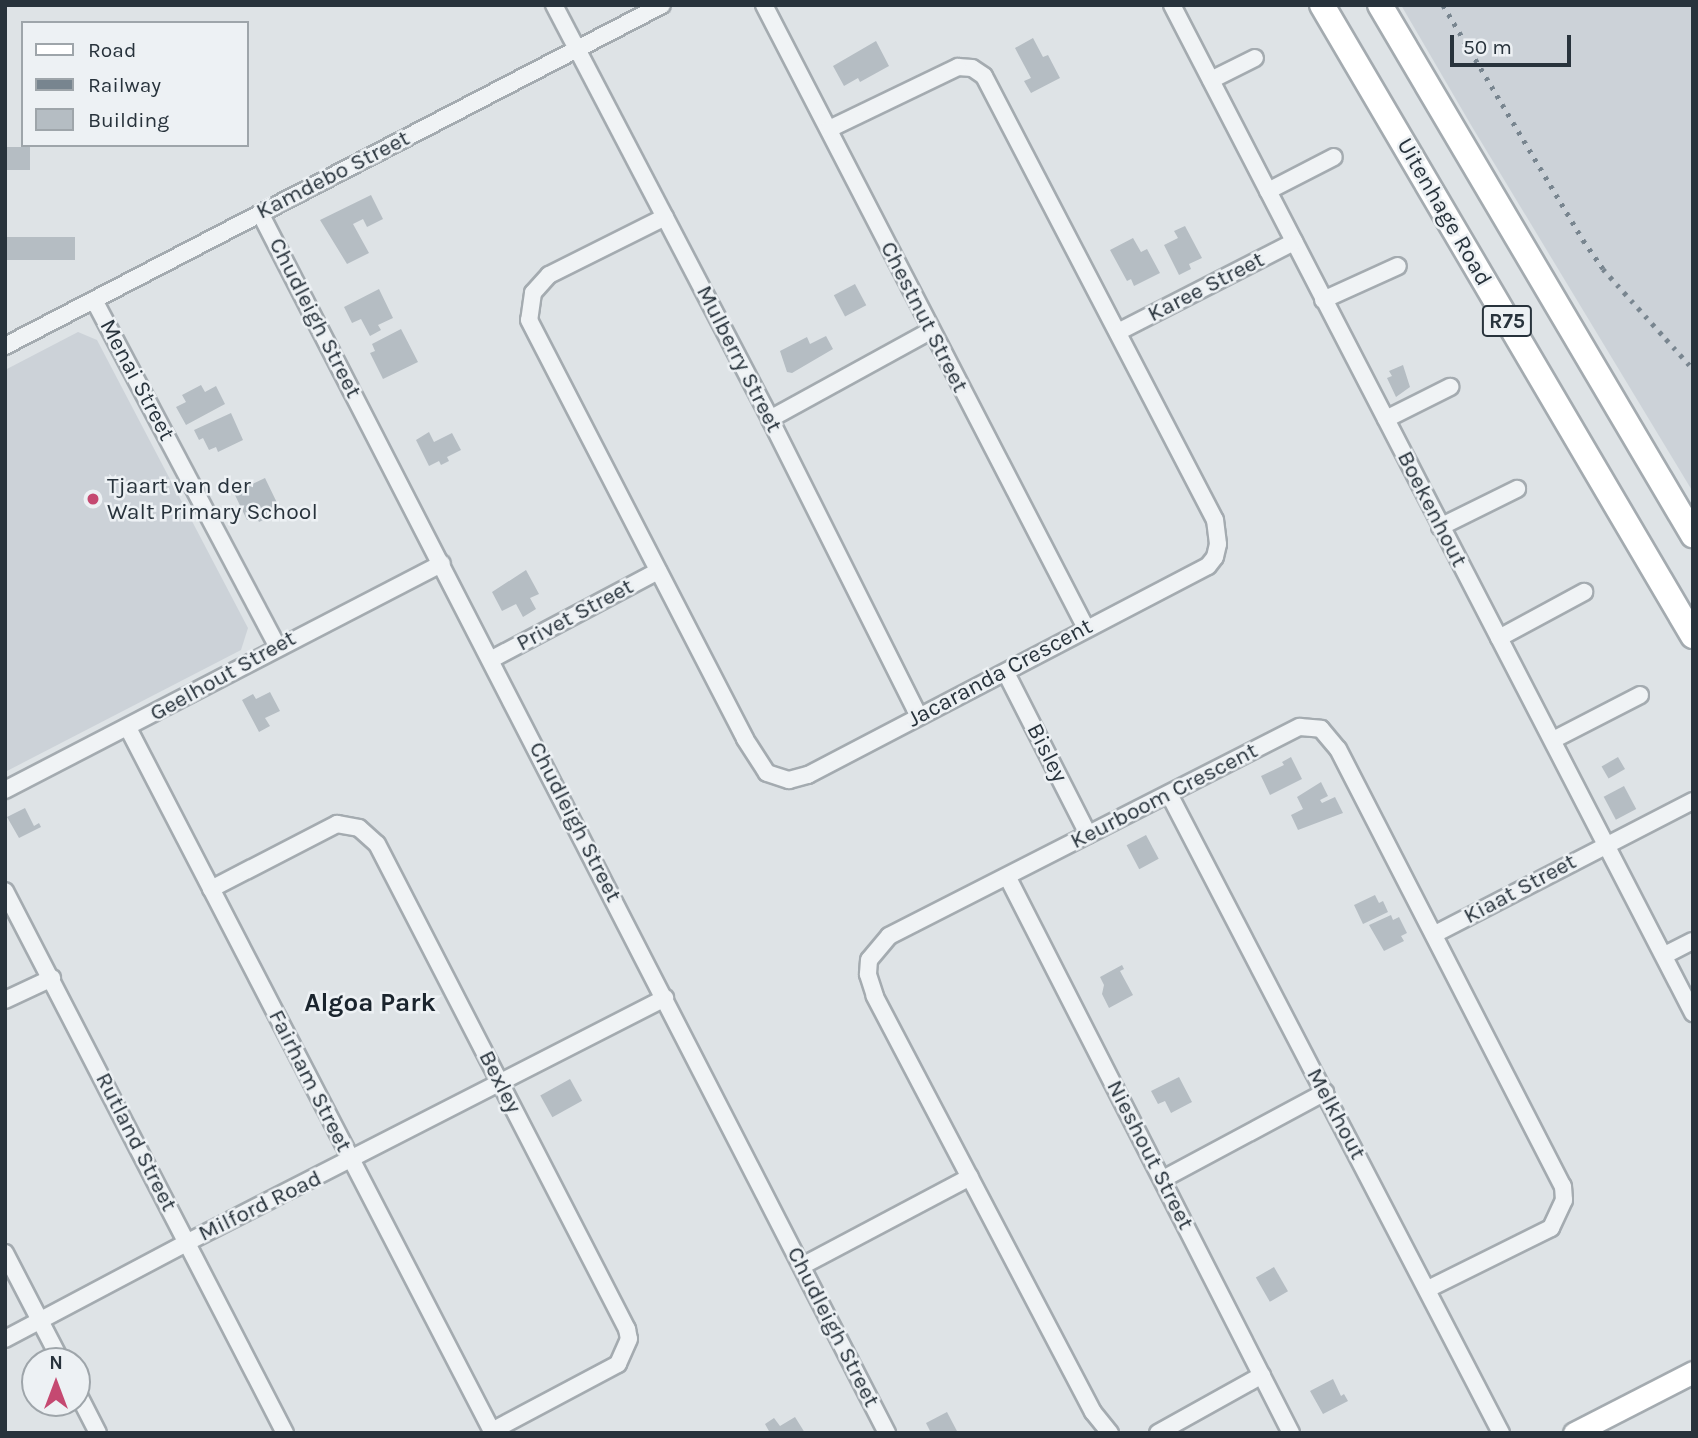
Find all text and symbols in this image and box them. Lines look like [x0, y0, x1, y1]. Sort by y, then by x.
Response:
legend [21, 21, 248, 147]
scale bar [1453, 21, 1574, 65]
text: 50 m [1463, 35, 1512, 59]
text: Road [88, 38, 136, 62]
text: Railway [88, 73, 161, 97]
text: Building [88, 108, 169, 132]
street label: Kamdebo Street [252, 124, 414, 226]
street label: Uitenhage Road [1391, 133, 1497, 291]
street label: Chudleigh Street [263, 233, 367, 403]
street label: Chestnut Street [874, 237, 974, 397]
street label: Karee Street [1143, 246, 1269, 328]
street label: Mulberry Street [690, 281, 788, 437]
road number: R75 [1481, 304, 1533, 338]
street label: Menai Street [94, 315, 180, 445]
street label: Boekenhout [1391, 446, 1473, 572]
place label: Tjaart van der Walt Primary School [107, 472, 318, 526]
marker: Tjaart van der Walt Primary School [85, 491, 101, 507]
street label: Privet Street [512, 573, 638, 657]
street label: Jacaranda Crescent [903, 613, 1097, 733]
street label: Geelhout Street [145, 625, 301, 727]
street label: Bisley [1021, 719, 1073, 787]
street label: Chudleigh Street [523, 737, 627, 907]
street label: Keurboom Crescent [1066, 737, 1262, 855]
street label: Kiaat Street [1459, 848, 1581, 930]
district label: Algoa Park [304, 987, 436, 1019]
street label: Fairham Street [262, 1005, 358, 1157]
street label: Bexley [473, 1046, 527, 1118]
street label: Melkhout [1300, 1063, 1372, 1165]
street label: Rutland Street [89, 1068, 183, 1216]
street label: Nieshout Street [1100, 1076, 1200, 1234]
street label: Milford Road [194, 1164, 326, 1248]
street label: Chudleigh Street [781, 1242, 885, 1412]
north arrow [21, 1347, 91, 1417]
text: N [49, 1352, 63, 1374]

